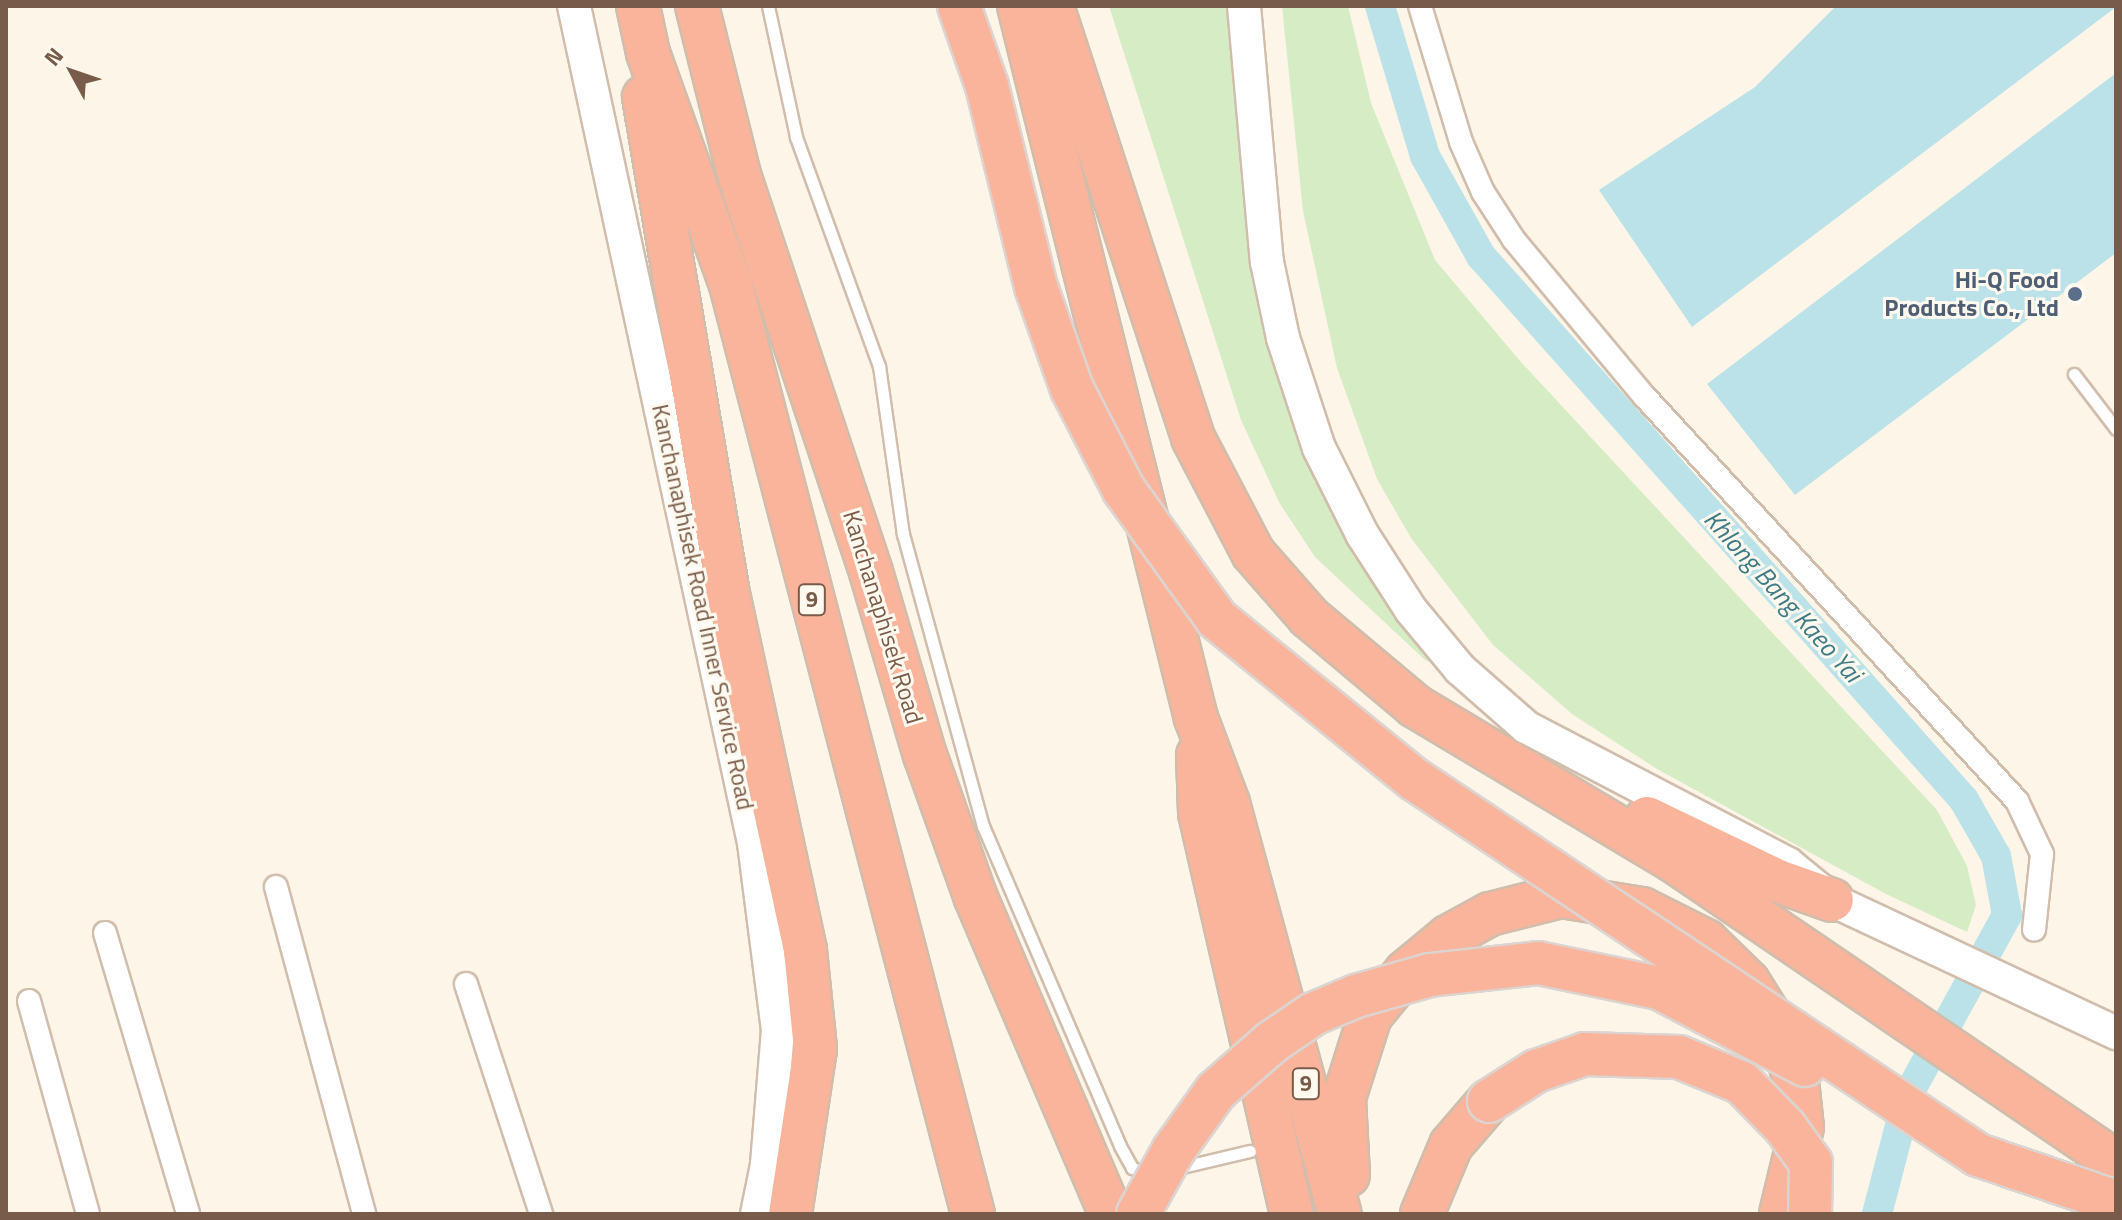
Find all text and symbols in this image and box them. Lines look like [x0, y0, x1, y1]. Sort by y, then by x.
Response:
north arrow [32, 32, 112, 112]
text: N [36, 40, 72, 73]
place label: Hi-Q Food Products Co., Ltd [1884, 266, 2059, 322]
marker: Hi-Q Food Products Co., Ltd [2066, 285, 2084, 303]
street label: Kanchanaphisek Road Inner Service Road [646, 401, 760, 813]
water label: Khlong Bang Kaeo Yai [1698, 504, 1868, 688]
street label: Kanchanaphisek Road [837, 507, 929, 727]
road number: 9 [796, 582, 828, 618]
road number: 9 [1290, 1066, 1322, 1102]

